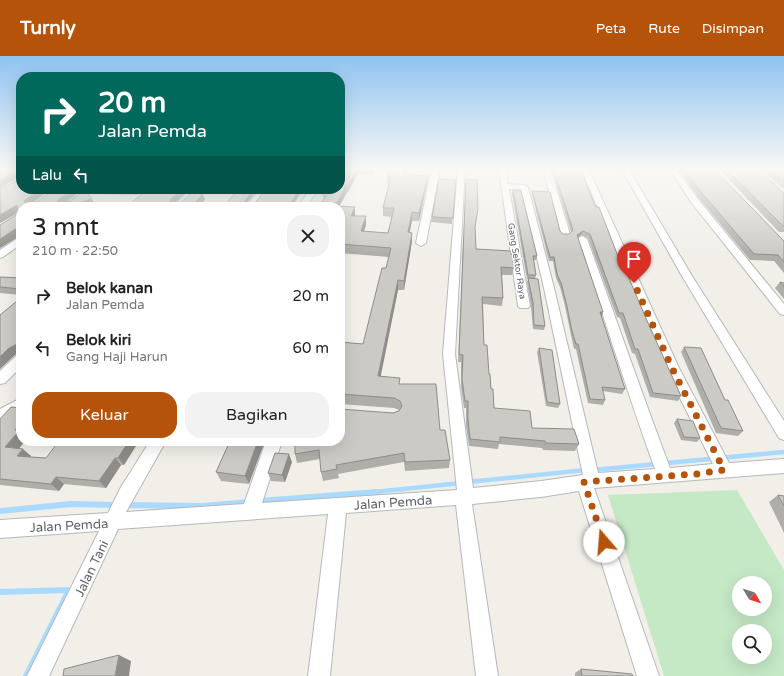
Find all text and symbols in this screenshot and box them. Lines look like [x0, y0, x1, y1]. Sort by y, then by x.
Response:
text: Turnly [20, 17, 76, 39]
text: Peta [596, 20, 626, 37]
text: Rute [648, 20, 680, 37]
text: Disimpan [702, 20, 764, 37]
text: 20 m [98, 86, 166, 120]
icon: right [32, 88, 84, 140]
text: Jalan Pemda [98, 120, 207, 142]
icon: left [70, 164, 92, 186]
text: Lalu [32, 166, 62, 184]
text: 3 mnt [32, 213, 99, 242]
button: close [287, 215, 329, 257]
street label: Gang Sektor Raya [505, 222, 528, 300]
pin [617, 242, 651, 283]
text: 210 m · 22:50 [32, 243, 118, 259]
icon: arrive [623, 248, 645, 270]
text: Belok kanan [66, 279, 153, 297]
icon: right [32, 285, 54, 307]
text: 20 m [292, 287, 329, 305]
text: Jalan Pemda [66, 297, 145, 313]
text: Belok kiri [66, 331, 131, 349]
icon: left [32, 337, 54, 359]
text: 60 m [292, 339, 329, 357]
text: Gang Haji Harun [66, 349, 168, 365]
button: Keluar [32, 392, 177, 438]
button: Bagikan [185, 392, 329, 438]
street label: Jalan Pemda [353, 492, 433, 514]
street label: Jalan Pemda [29, 516, 109, 536]
position arrow [583, 521, 625, 563]
street label: Jalan Tani [71, 538, 112, 599]
north arrow [732, 576, 772, 616]
map controls [732, 576, 772, 664]
button: search [732, 624, 772, 664]

